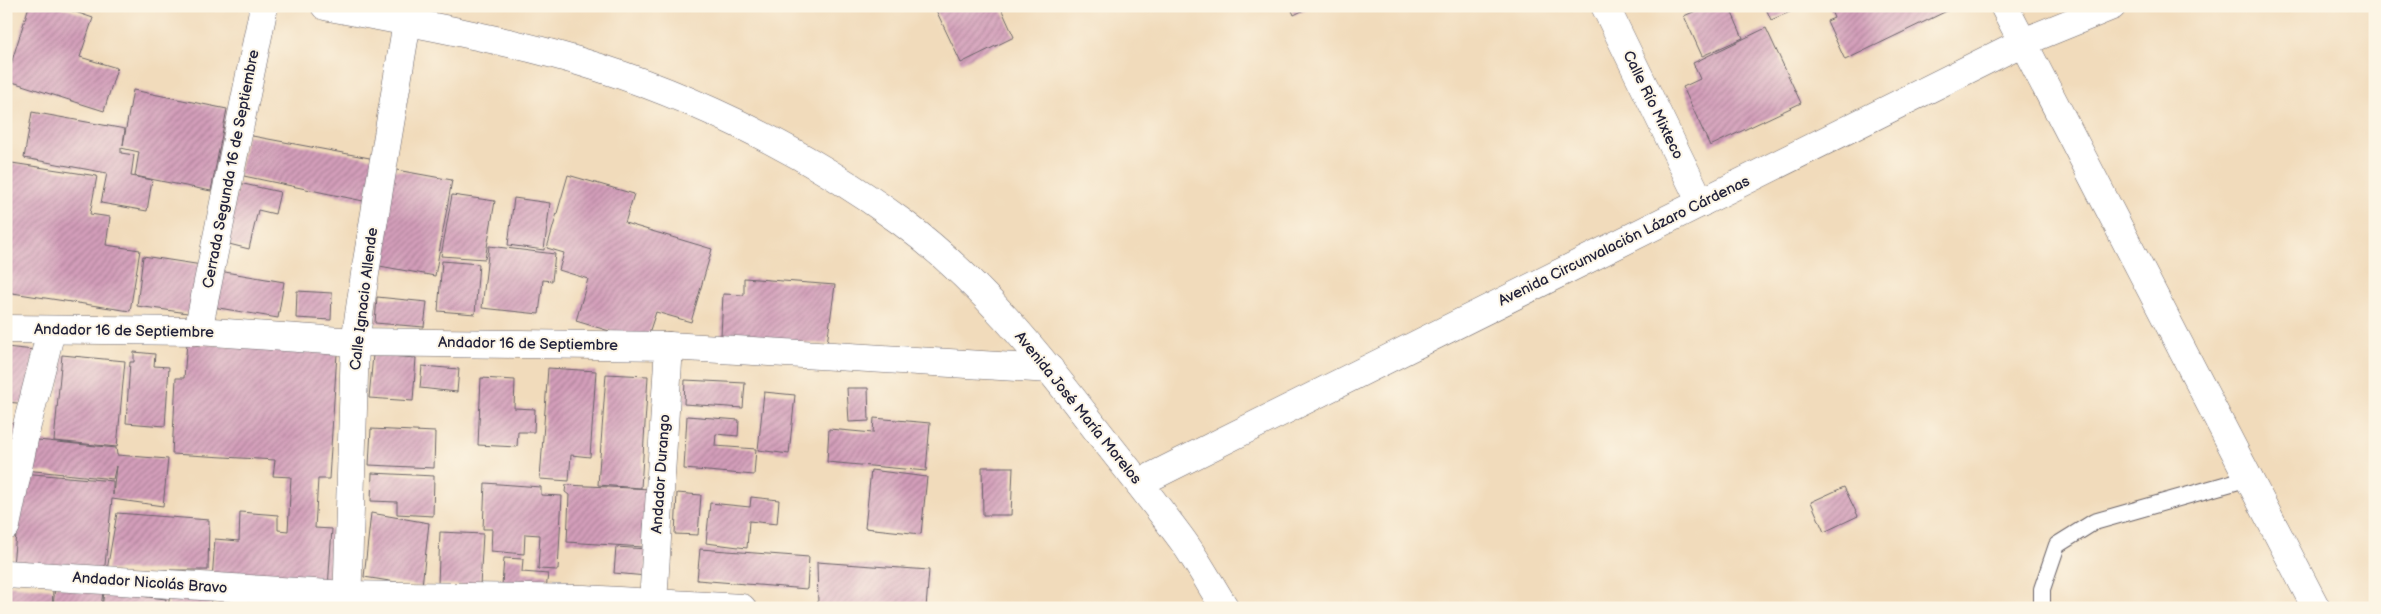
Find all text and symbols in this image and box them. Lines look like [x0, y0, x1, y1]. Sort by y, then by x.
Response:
street label: Cerrada Segunda 16 de Septiembre [199, 48, 264, 290]
street label: Calle Río Mixteco [1618, 48, 1688, 162]
street label: Avenida Circunvalación Lázaro Cárdenas [1495, 171, 1753, 310]
street label: Calle Ignacio Allende [346, 226, 382, 371]
street label: Andador 16 de Septiembre [34, 320, 214, 342]
street label: Avenida José María Morelos [1010, 328, 1146, 489]
street label: Andador 16 de Septiembre [438, 333, 618, 355]
street label: Andador Durango [647, 414, 675, 534]
street label: Andador Nicolás Bravo [72, 568, 228, 598]

